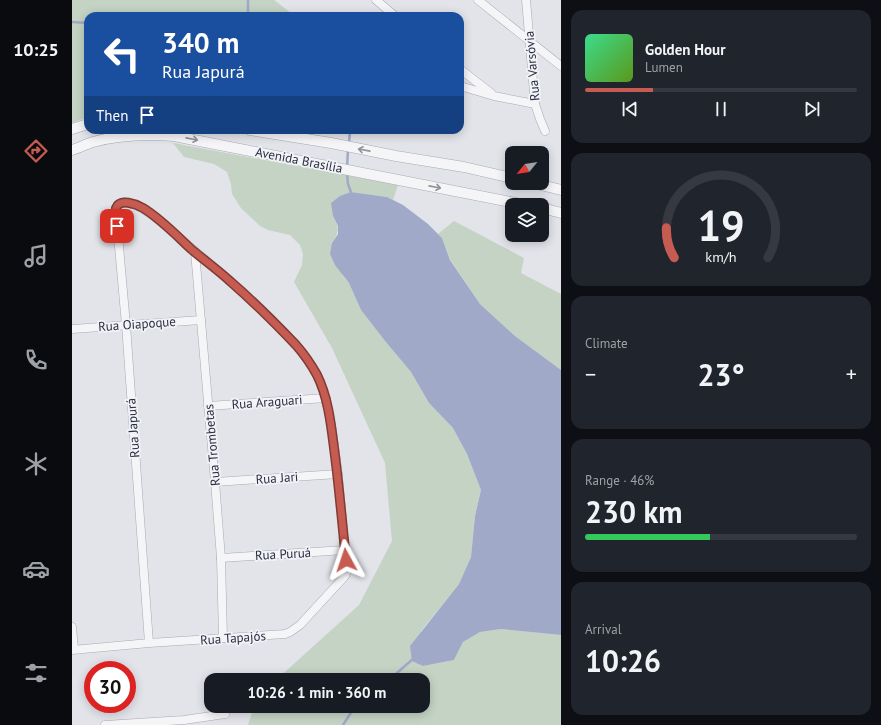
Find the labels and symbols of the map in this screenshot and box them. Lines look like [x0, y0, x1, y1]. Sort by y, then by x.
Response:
street label: Rua Varsóvia [520, 30, 544, 102]
one-way arrow [185, 136, 198, 144]
street label: Avenida Brasília [254, 143, 344, 177]
one-way arrow [358, 145, 371, 153]
north arrow [505, 146, 549, 190]
one-way arrow [428, 184, 441, 192]
pin [100, 209, 134, 243]
street label: Rua Oiapoque [98, 313, 176, 335]
street label: Rua Araguari [231, 391, 303, 413]
street label: Rua Japurá [122, 398, 144, 458]
street label: Rua Trombetas [200, 403, 224, 487]
street label: Rua Jari [255, 468, 299, 488]
position arrow [325, 539, 367, 581]
street label: Rua Puruá [254, 544, 312, 564]
street label: Rua Tapajós [200, 627, 266, 649]
speed limit sign: 30 [84, 661, 136, 713]

